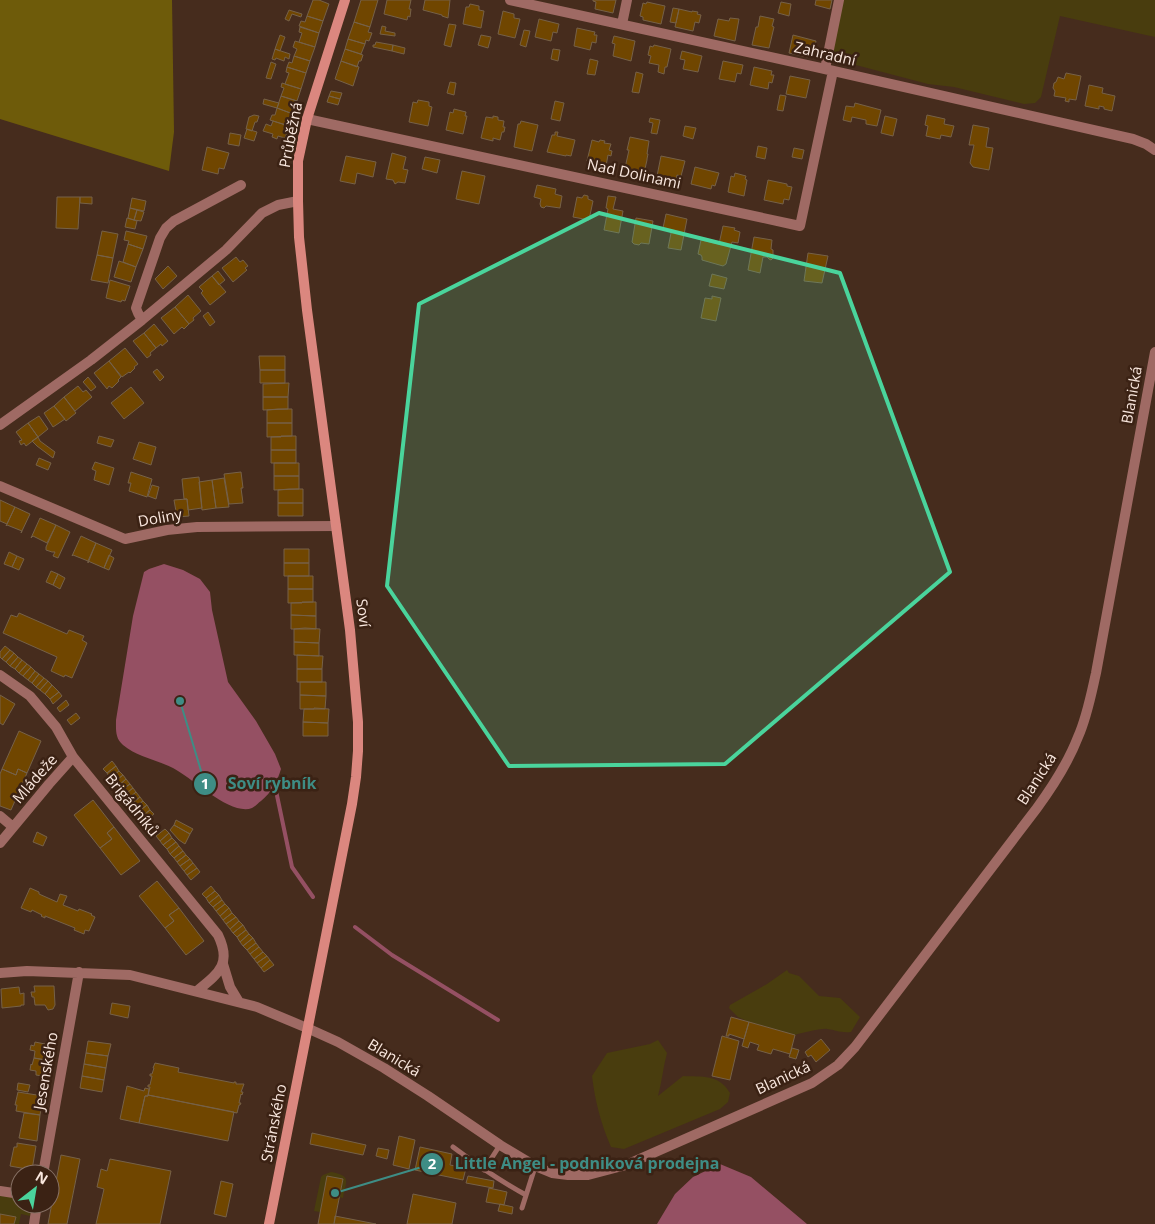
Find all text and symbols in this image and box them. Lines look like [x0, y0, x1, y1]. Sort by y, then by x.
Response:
street label: Zahradní [792, 36, 859, 70]
street label: Průběžná [274, 100, 306, 169]
street label: Nad Dolinami [585, 153, 683, 193]
street label: Blanická [1116, 364, 1146, 425]
street label: Doliny [136, 503, 184, 531]
street label: Soví [352, 598, 376, 629]
street label: Blanická [1012, 749, 1060, 808]
street label: Mládeže [7, 750, 61, 807]
callout: Soví rybník [193, 768, 326, 799]
street label: Brigádníků [101, 769, 164, 840]
text: Soví rybník [228, 772, 316, 794]
text: 1 [201, 773, 209, 793]
street label: Jesenského [28, 1030, 62, 1113]
street label: Blanická [364, 1034, 425, 1081]
street label: Blanická [752, 1056, 813, 1098]
street label: Stránského [256, 1082, 290, 1163]
callout: Little Angel - podniková prodejna [419, 1148, 729, 1179]
text: Little Angel - podniková prodejna [455, 1152, 719, 1174]
text: 2 [428, 1153, 437, 1173]
north arrow [10, 1164, 60, 1214]
text: N [32, 1166, 52, 1189]

